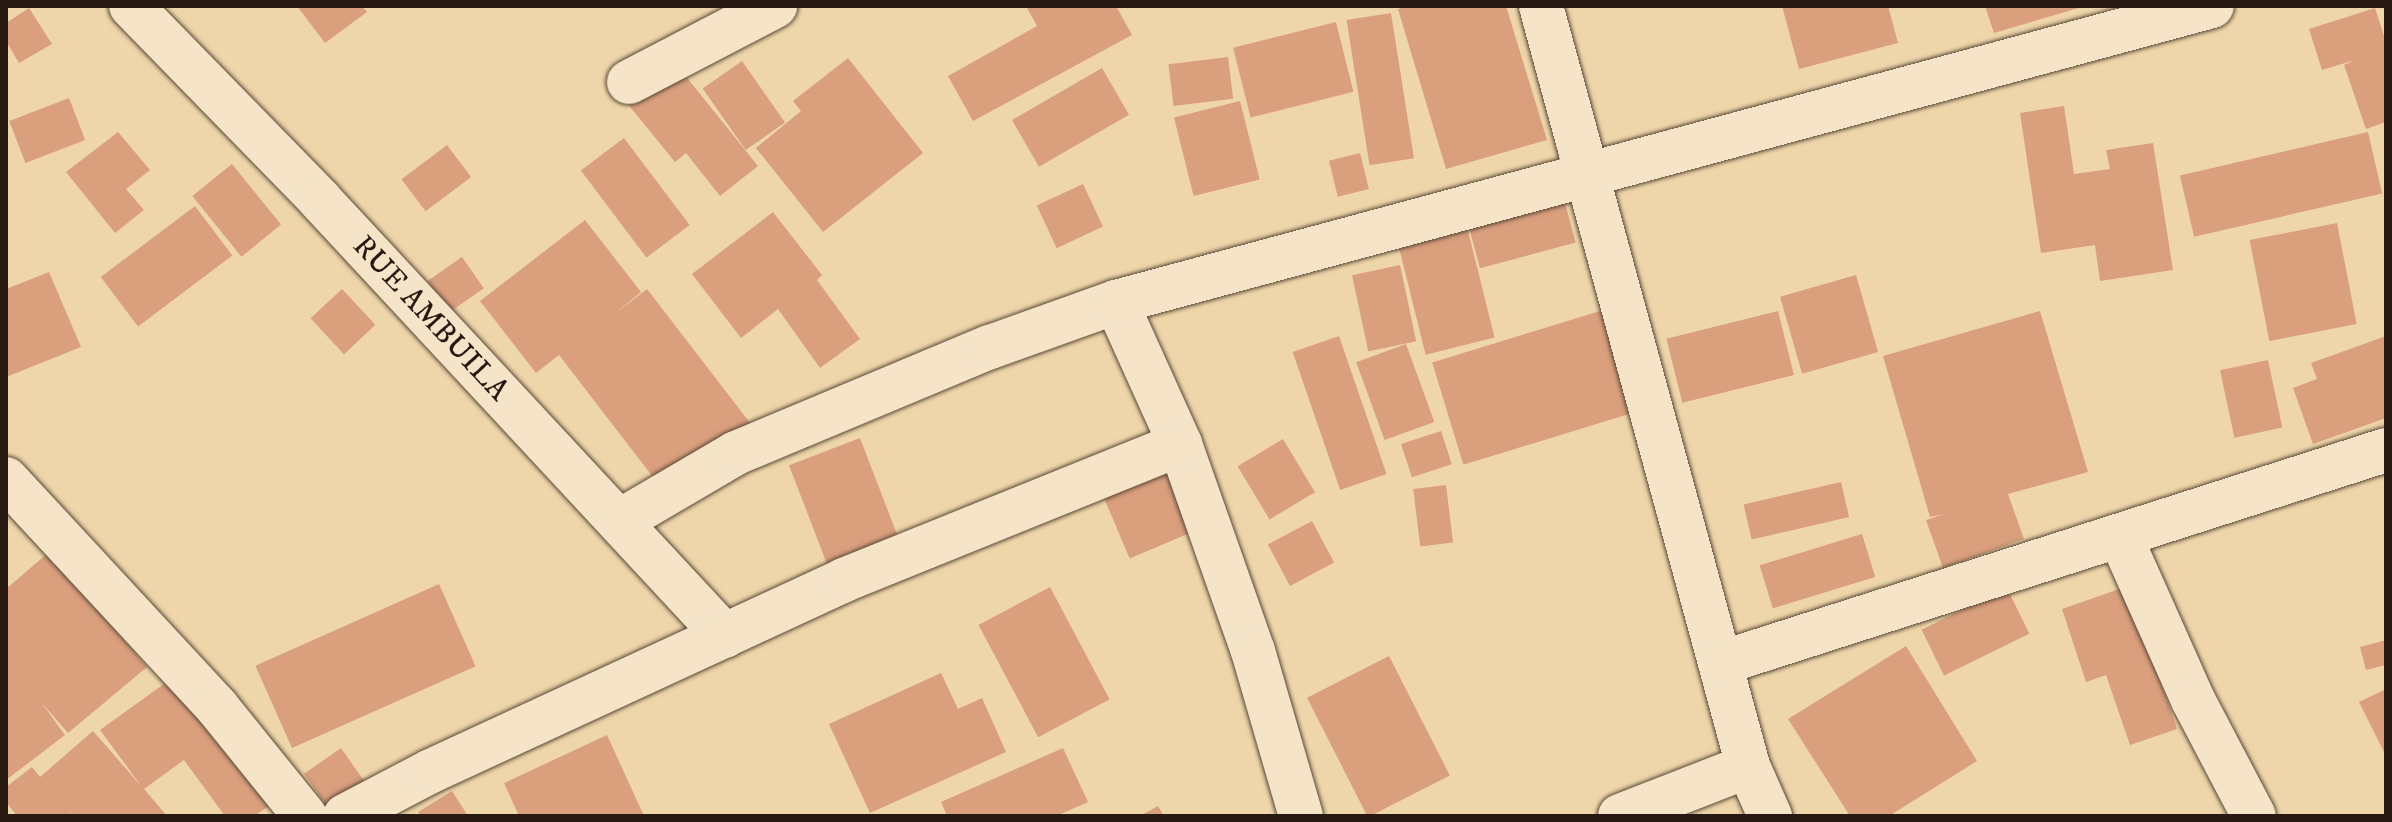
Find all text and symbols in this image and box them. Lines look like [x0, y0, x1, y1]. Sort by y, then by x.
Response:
street label: RUE AMBUILA [344, 229, 516, 409]

